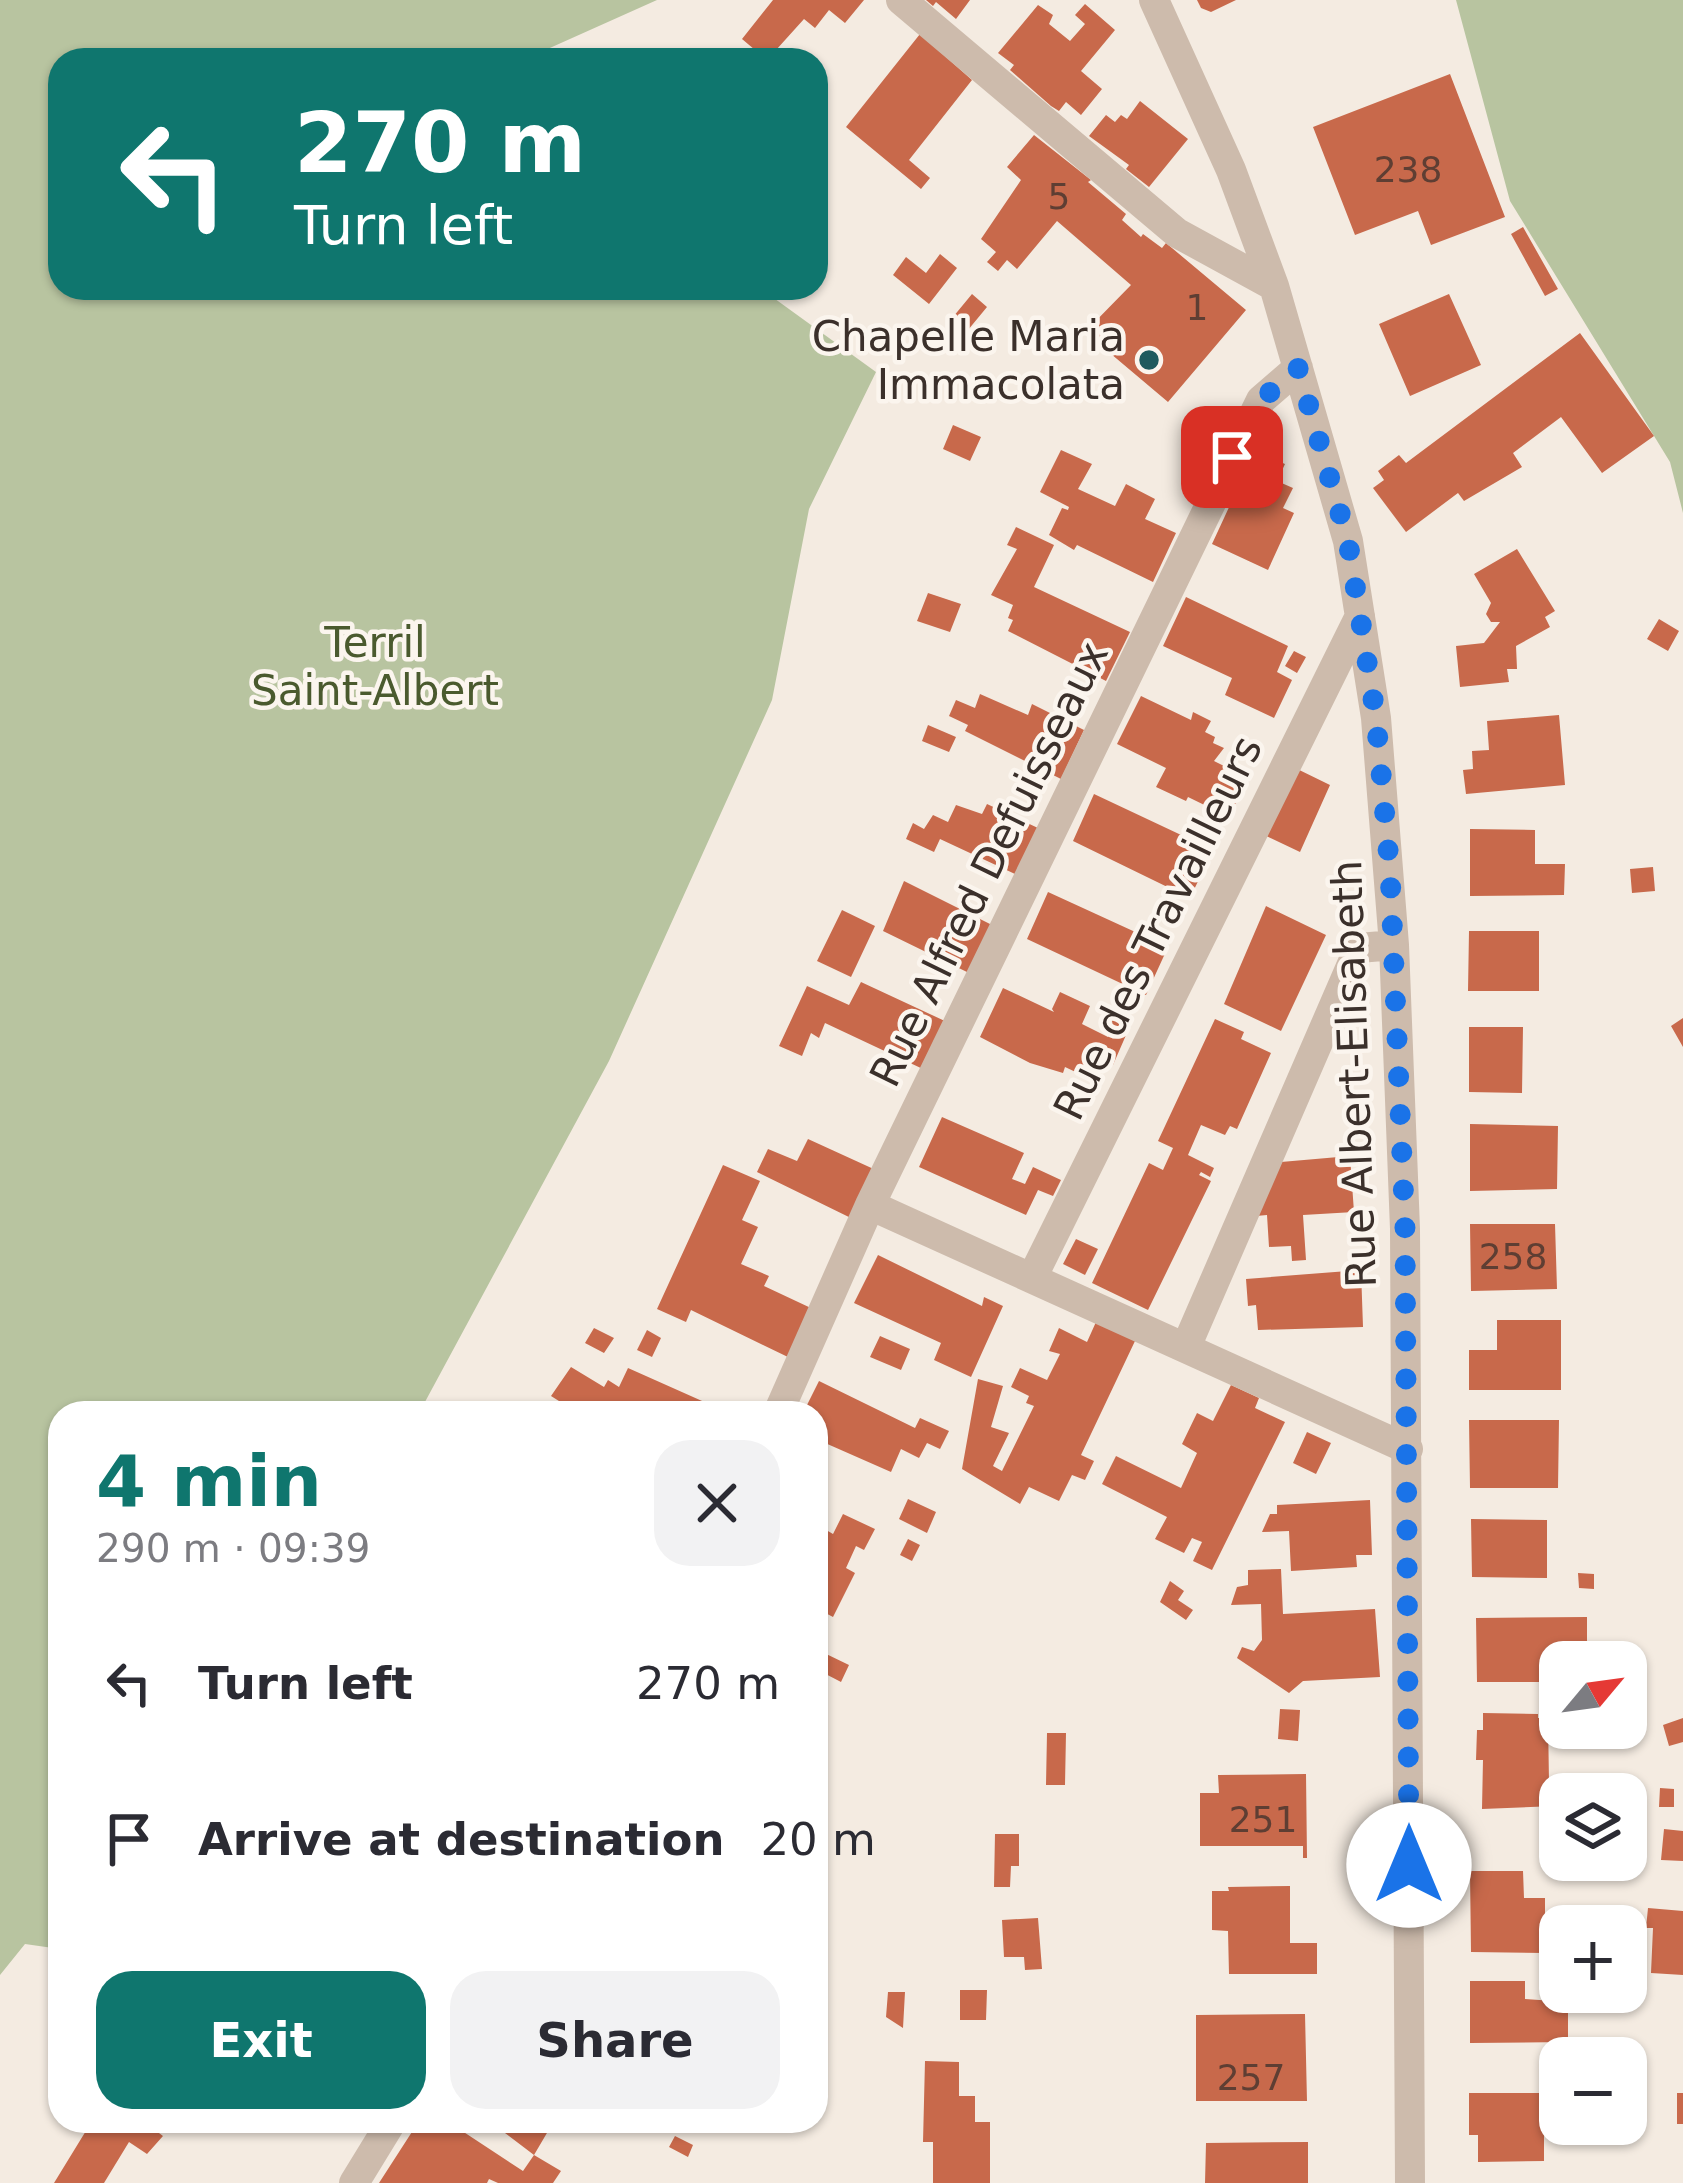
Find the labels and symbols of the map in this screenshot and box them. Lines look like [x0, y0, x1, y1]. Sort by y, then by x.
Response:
house number: 238 [1374, 149, 1442, 190]
house number: 5 [1048, 176, 1070, 217]
house number: 1 [1186, 287, 1208, 328]
place label: Chapelle Maria Immacolata [812, 312, 1125, 409]
marker: Chapelle Maria Immacolata [1136, 347, 1162, 373]
pin [1181, 406, 1283, 508]
park label: Terril Saint-Albert [251, 618, 499, 715]
street label: Rue Alfred Defuisseaux [860, 634, 1118, 1094]
street label: Rue des Travailleurs [1044, 728, 1272, 1128]
street label: Rue Albert-Elisabeth [1322, 859, 1386, 1289]
house number: 258 [1479, 1236, 1547, 1277]
north arrow [1539, 1641, 1647, 1749]
house number: 251 [1229, 1799, 1297, 1840]
position arrow [1346, 1802, 1472, 1928]
house number: 257 [1217, 2057, 1285, 2098]

